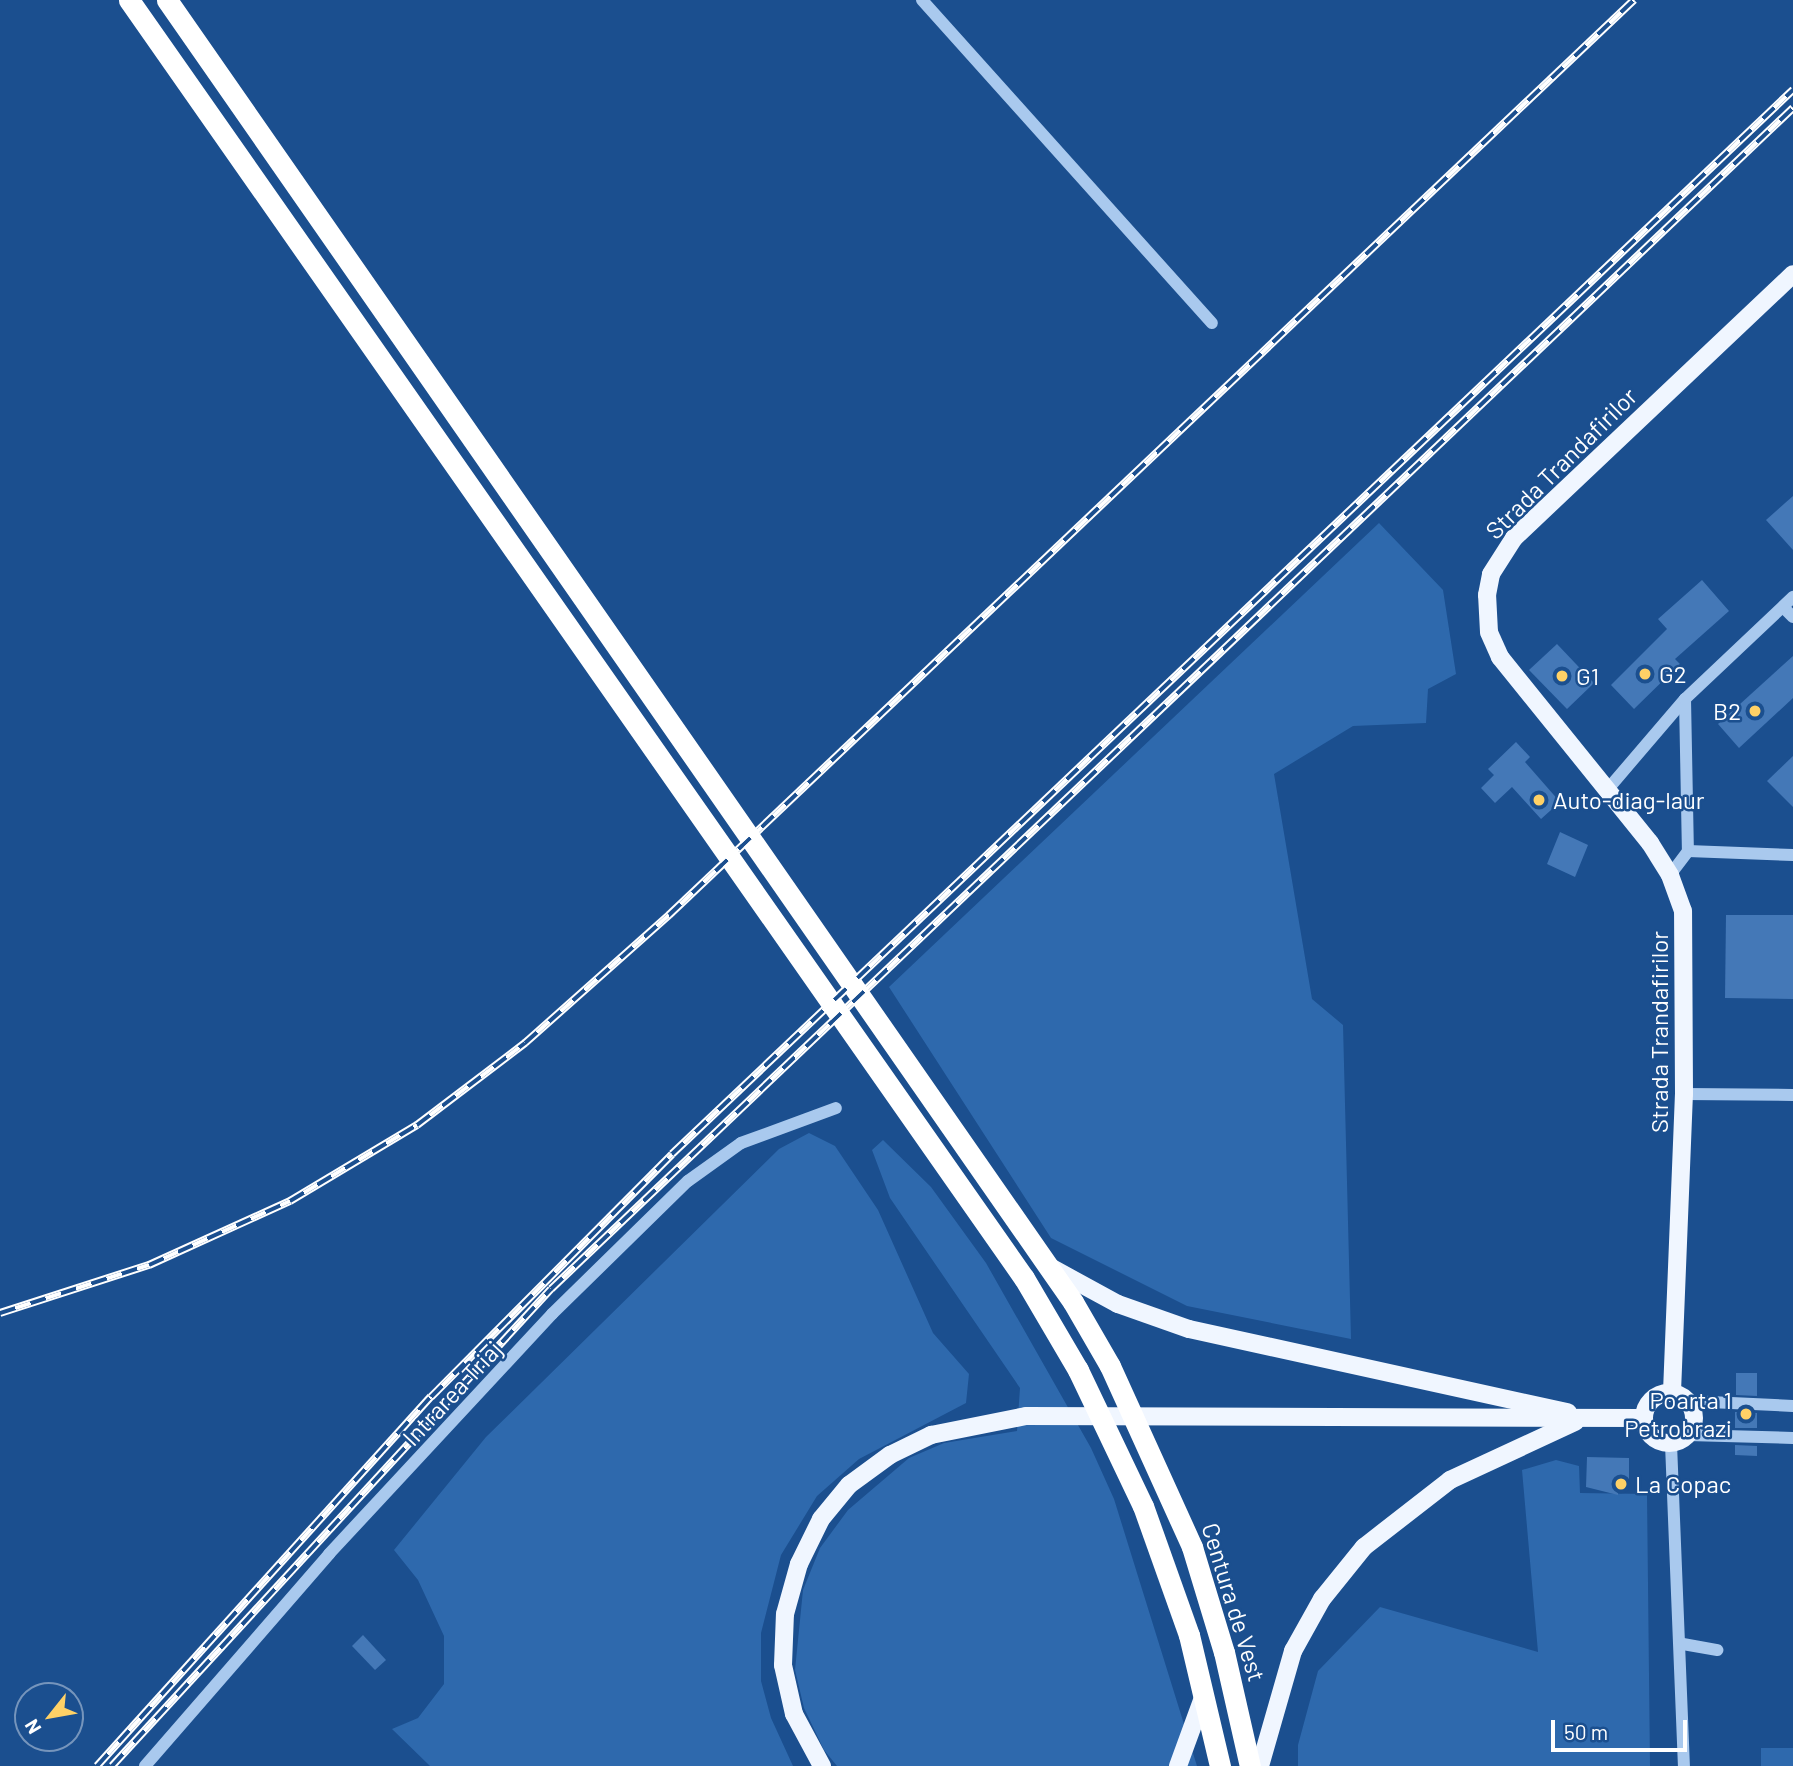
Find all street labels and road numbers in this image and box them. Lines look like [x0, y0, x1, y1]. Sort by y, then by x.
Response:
street label: Strada Trandafirilor [1479, 381, 1643, 545]
street label: Strada Trandafirilor [1645, 931, 1673, 1133]
street label: Intrarea Triaj [396, 1335, 508, 1451]
street label: Centura de Vest [1196, 1519, 1272, 1685]

